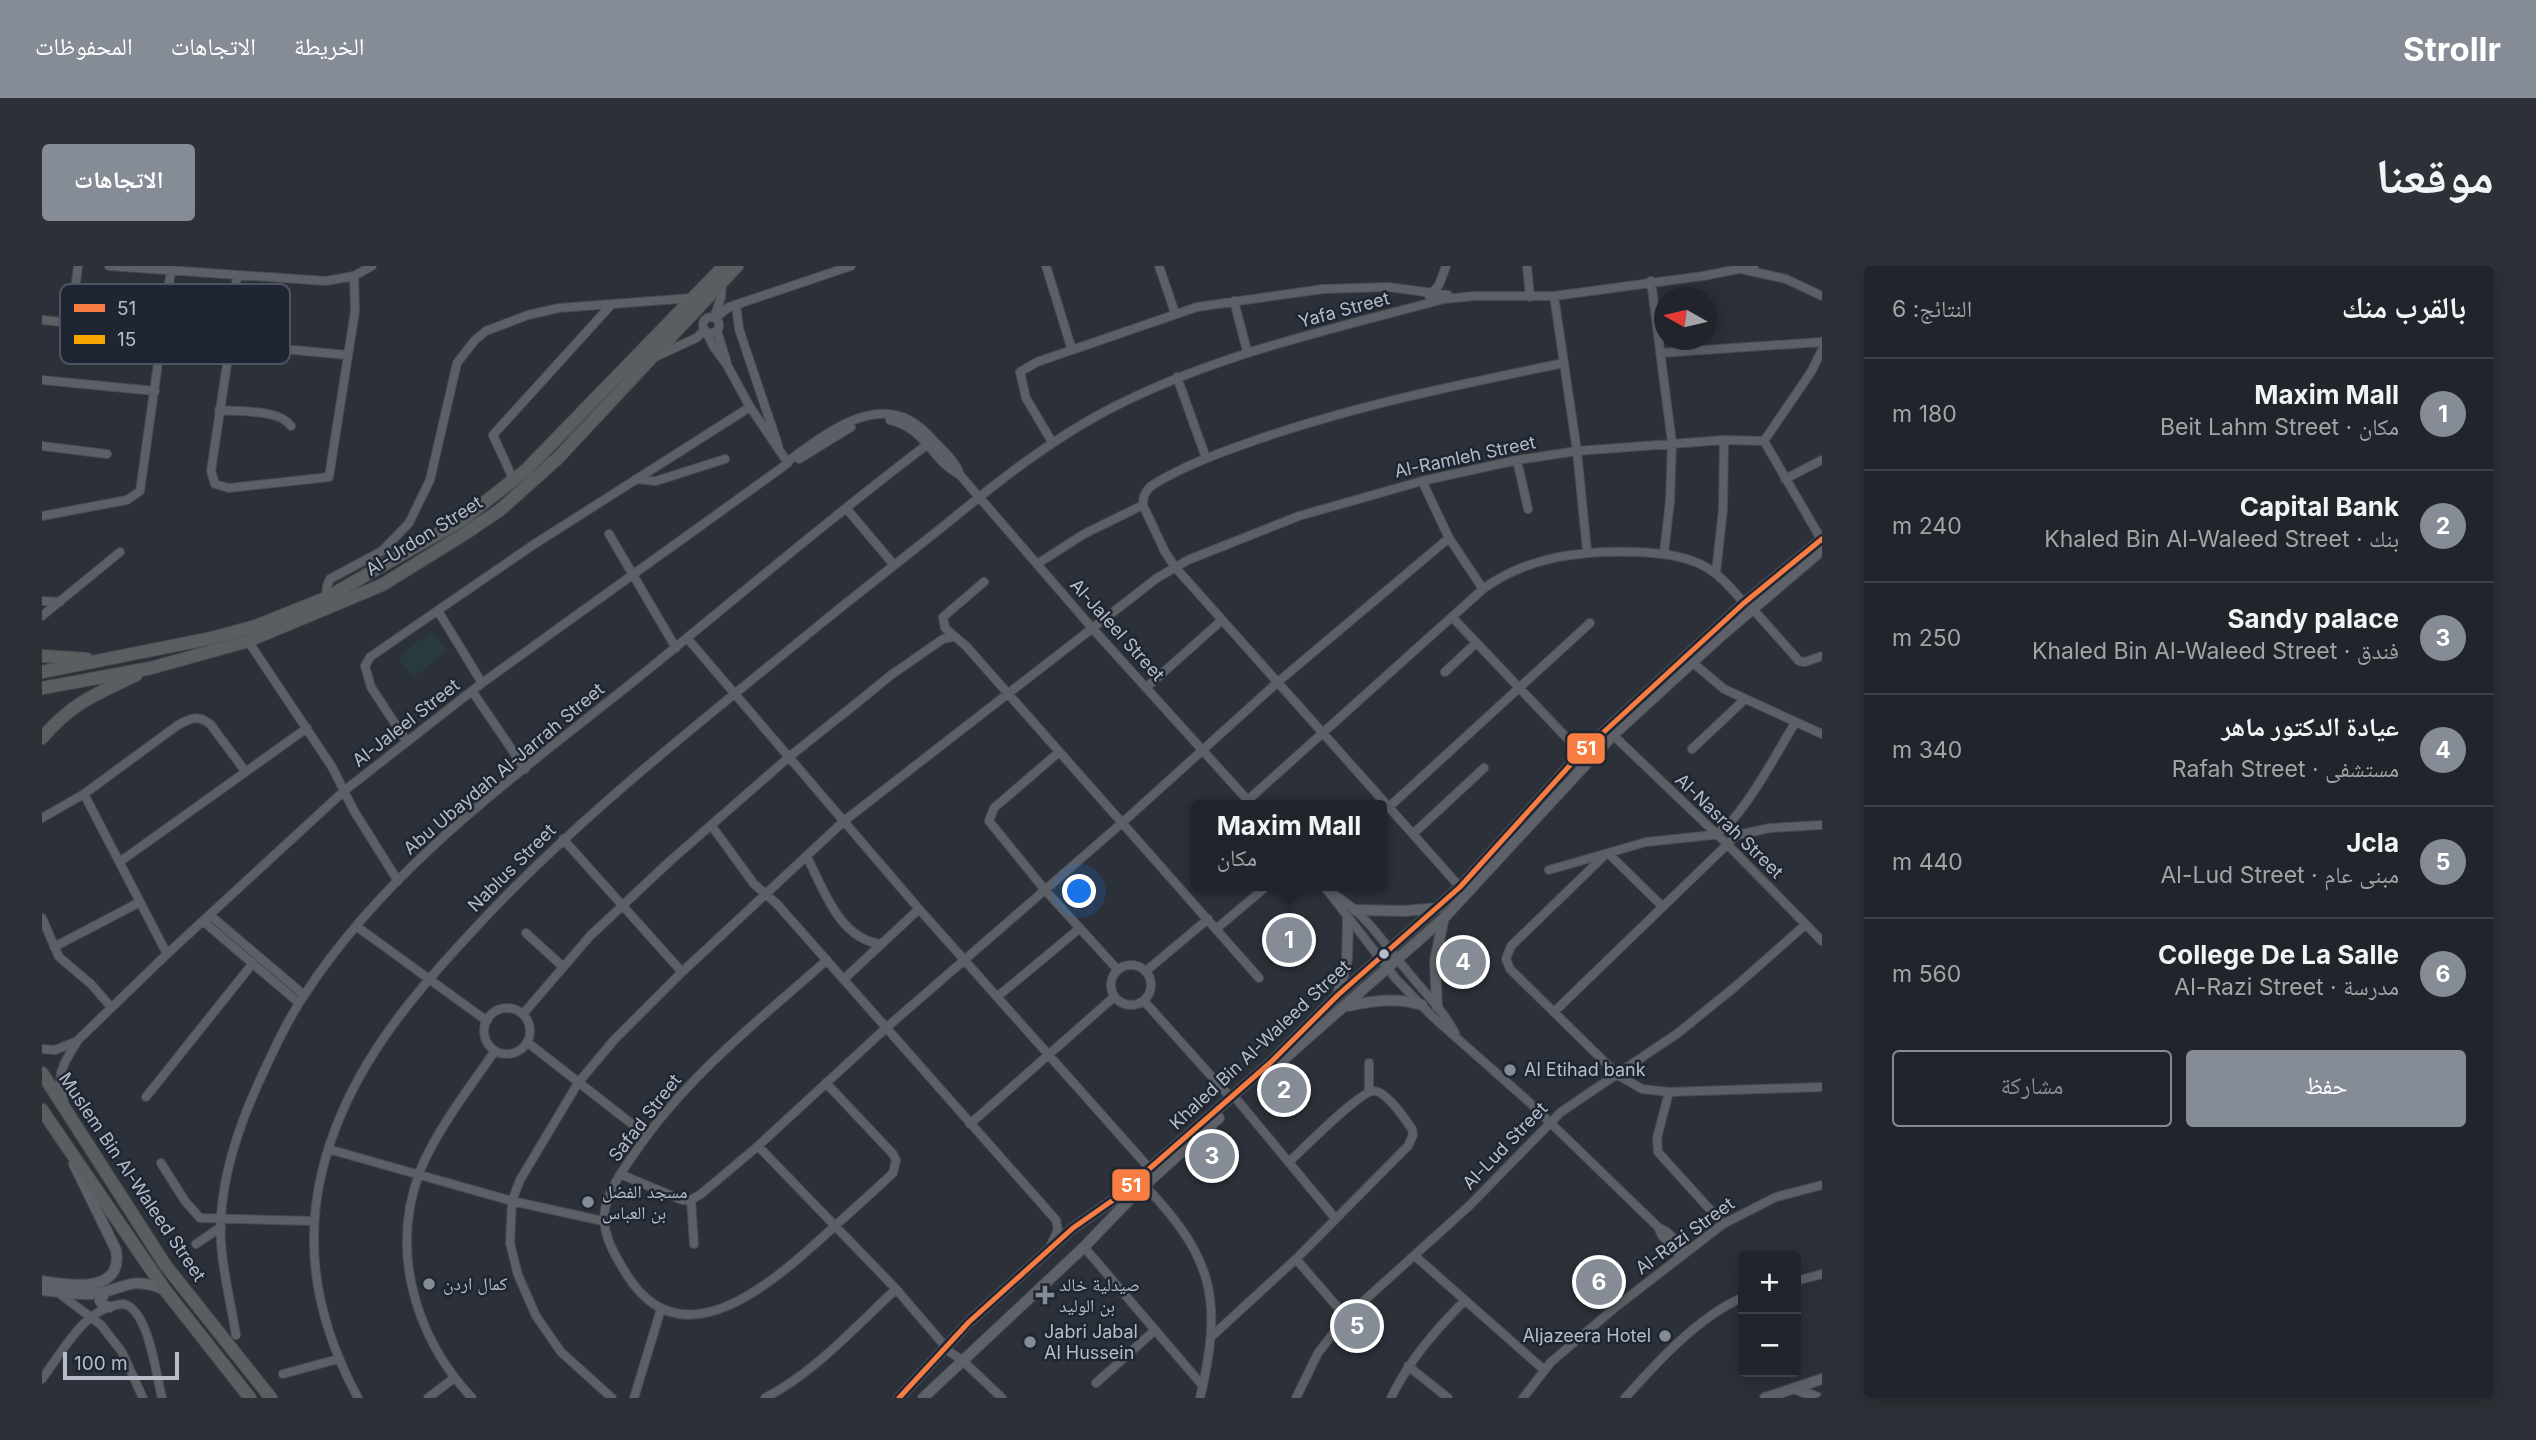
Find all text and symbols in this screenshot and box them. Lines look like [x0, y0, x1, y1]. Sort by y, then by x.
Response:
text: Strollr [2403, 29, 2501, 69]
text: المحفوظات [35, 32, 133, 61]
text: الاتجاهات [171, 32, 256, 61]
text: الخريطة [294, 32, 365, 61]
button: الاتجاهات [42, 144, 195, 221]
text: موقعنا [2376, 146, 2494, 205]
legend [60, 284, 290, 364]
street label: Yafa Street [1296, 287, 1392, 332]
north arrow [1654, 287, 1717, 350]
text: بالقرب منك [2342, 289, 2466, 325]
text: النتائج: 6 [1892, 295, 1972, 323]
text: 51 [117, 297, 136, 320]
text: 15 [117, 328, 136, 351]
text: Maxim Mall [2254, 379, 2399, 410]
text: 180 m [1892, 400, 1957, 428]
text: 1 [2438, 400, 2448, 428]
text: مكان · Beit Lahm Street [2160, 413, 2399, 441]
street label: Al-Ramleh Street [1392, 431, 1538, 482]
street label: Al-Urdon Street [362, 491, 486, 580]
text: Capital Bank [2240, 491, 2399, 522]
text: 240 m [1892, 512, 1962, 540]
text: 2 [2436, 512, 2450, 540]
text: بنك · Khaled Bin Al-Waleed Street [2044, 525, 2399, 553]
street label: Al-Jaleel Street [1066, 574, 1169, 685]
text: Sandy palace [2228, 603, 2399, 634]
text: 250 m [1892, 624, 1961, 652]
text: 3 [2436, 624, 2450, 652]
text: فندق · Khaled Bin Al-Waleed Street [2032, 637, 2399, 665]
street label: Al-Jaleel Street [348, 674, 464, 771]
street label: Abu Ubaydah Al-Jarrah Street [399, 678, 608, 859]
text: عيادة الدكتور ماهر [2222, 711, 2399, 742]
line badge: 51 [1566, 732, 1606, 765]
text: 340 m [1892, 736, 1962, 764]
text: 4 [2435, 736, 2451, 764]
text: 51 [1576, 737, 1596, 760]
text: مستشفى · Rafah Street [2172, 755, 2399, 783]
street label: Al-Nasrah Street [1671, 769, 1788, 882]
popup [1191, 800, 1387, 891]
text: Maxim Mall [1217, 810, 1361, 841]
street label: Nablus Street [464, 819, 560, 916]
text: Jcla [2346, 827, 2399, 858]
text: مكان [1217, 844, 1257, 872]
text: 440 m [1892, 848, 1963, 876]
text: 5 [2436, 848, 2450, 876]
text: مبنى عام · Al-Lud Street [2160, 861, 2399, 889]
your location [1062, 874, 1096, 908]
pin: 1 [1266, 914, 1312, 966]
pin: 4 [1440, 936, 1486, 988]
text: College De La Salle [2158, 939, 2399, 970]
unlabelled marker [1377, 947, 1391, 961]
street label: Khaled Bin Al-Waleed Street [1165, 955, 1354, 1134]
text: 560 m [1892, 960, 1961, 988]
text: 6 [2436, 960, 2450, 988]
text: مدرسة · Al-Razi Street [2174, 973, 2399, 1001]
button: مشاركة [1892, 1050, 2172, 1127]
button: حفظ [2186, 1050, 2466, 1127]
place label: Al Etihad bank [1524, 1059, 1646, 1080]
marker: Al Etihad bank [1502, 1062, 1518, 1078]
pin: 2 [1261, 1064, 1307, 1116]
street label: Muslem Bin Al-Waleed Street [55, 1068, 210, 1285]
street label: Safad Street [604, 1070, 685, 1166]
street label: Al-Lud Street [1458, 1098, 1551, 1194]
pin: 3 [1189, 1130, 1235, 1182]
line badge: 51 [1111, 1168, 1151, 1202]
text: 51 [1121, 1174, 1141, 1197]
place label: مسجد الفضل بن العباس [602, 1181, 687, 1224]
street label: Al-Razi Street [1631, 1193, 1738, 1278]
marker: مسجد الفضل بن العباس [580, 1194, 596, 1210]
map controls [1738, 1251, 1801, 1377]
button: + [1738, 1251, 1801, 1314]
pin: 6 [1576, 1256, 1622, 1308]
place label: كمال اردن [443, 1273, 508, 1295]
place label: صيدلية خالد بن الوليد [1059, 1274, 1140, 1317]
marker: كمال اردن [421, 1276, 437, 1292]
marker: صيدلية خالد بن الوليد [1037, 1287, 1053, 1303]
pin: 5 [1334, 1300, 1380, 1352]
button: − [1738, 1314, 1801, 1377]
place label: Jabri Jabal Al Hussein [1044, 1321, 1138, 1363]
place label: Aljazeera Hotel [1522, 1325, 1651, 1346]
marker: Aljazeera Hotel [1657, 1328, 1673, 1344]
marker: Jabri Jabal Al Hussein [1022, 1334, 1038, 1350]
scale bar [63, 1349, 178, 1381]
text: 100 m [74, 1352, 128, 1375]

